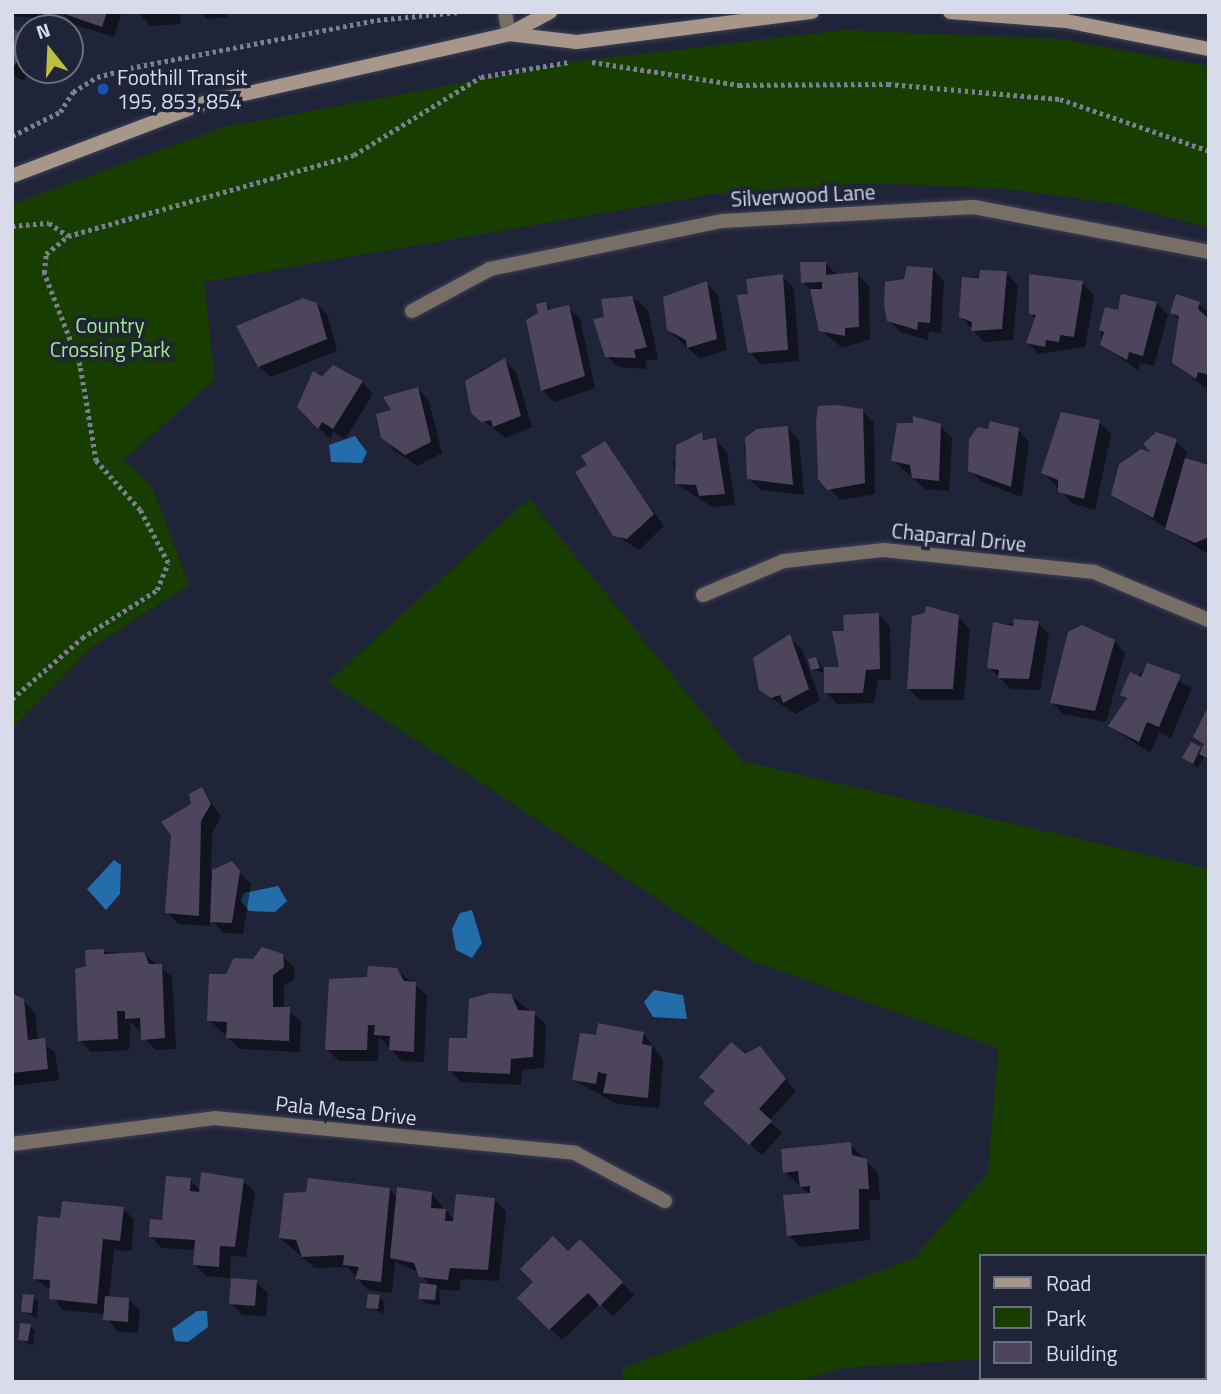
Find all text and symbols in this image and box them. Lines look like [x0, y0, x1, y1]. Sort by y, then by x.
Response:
north arrow [14, 14, 84, 84]
text: N [32, 15, 54, 46]
place label: Foothill Transit 195, 853, 854 [117, 64, 247, 114]
marker: Foothill Transit 195, 853, 854 [95, 81, 111, 97]
street label: Silverwood Lane [730, 179, 876, 211]
park label: Country Crossing Park [50, 312, 170, 362]
street label: Chaparral Drive [890, 517, 1028, 557]
street label: Pala Mesa Drive [274, 1090, 418, 1130]
legend [979, 1254, 1207, 1380]
text: Road [1046, 1267, 1091, 1299]
text: Park [1046, 1302, 1086, 1334]
text: Building [1046, 1337, 1117, 1369]

